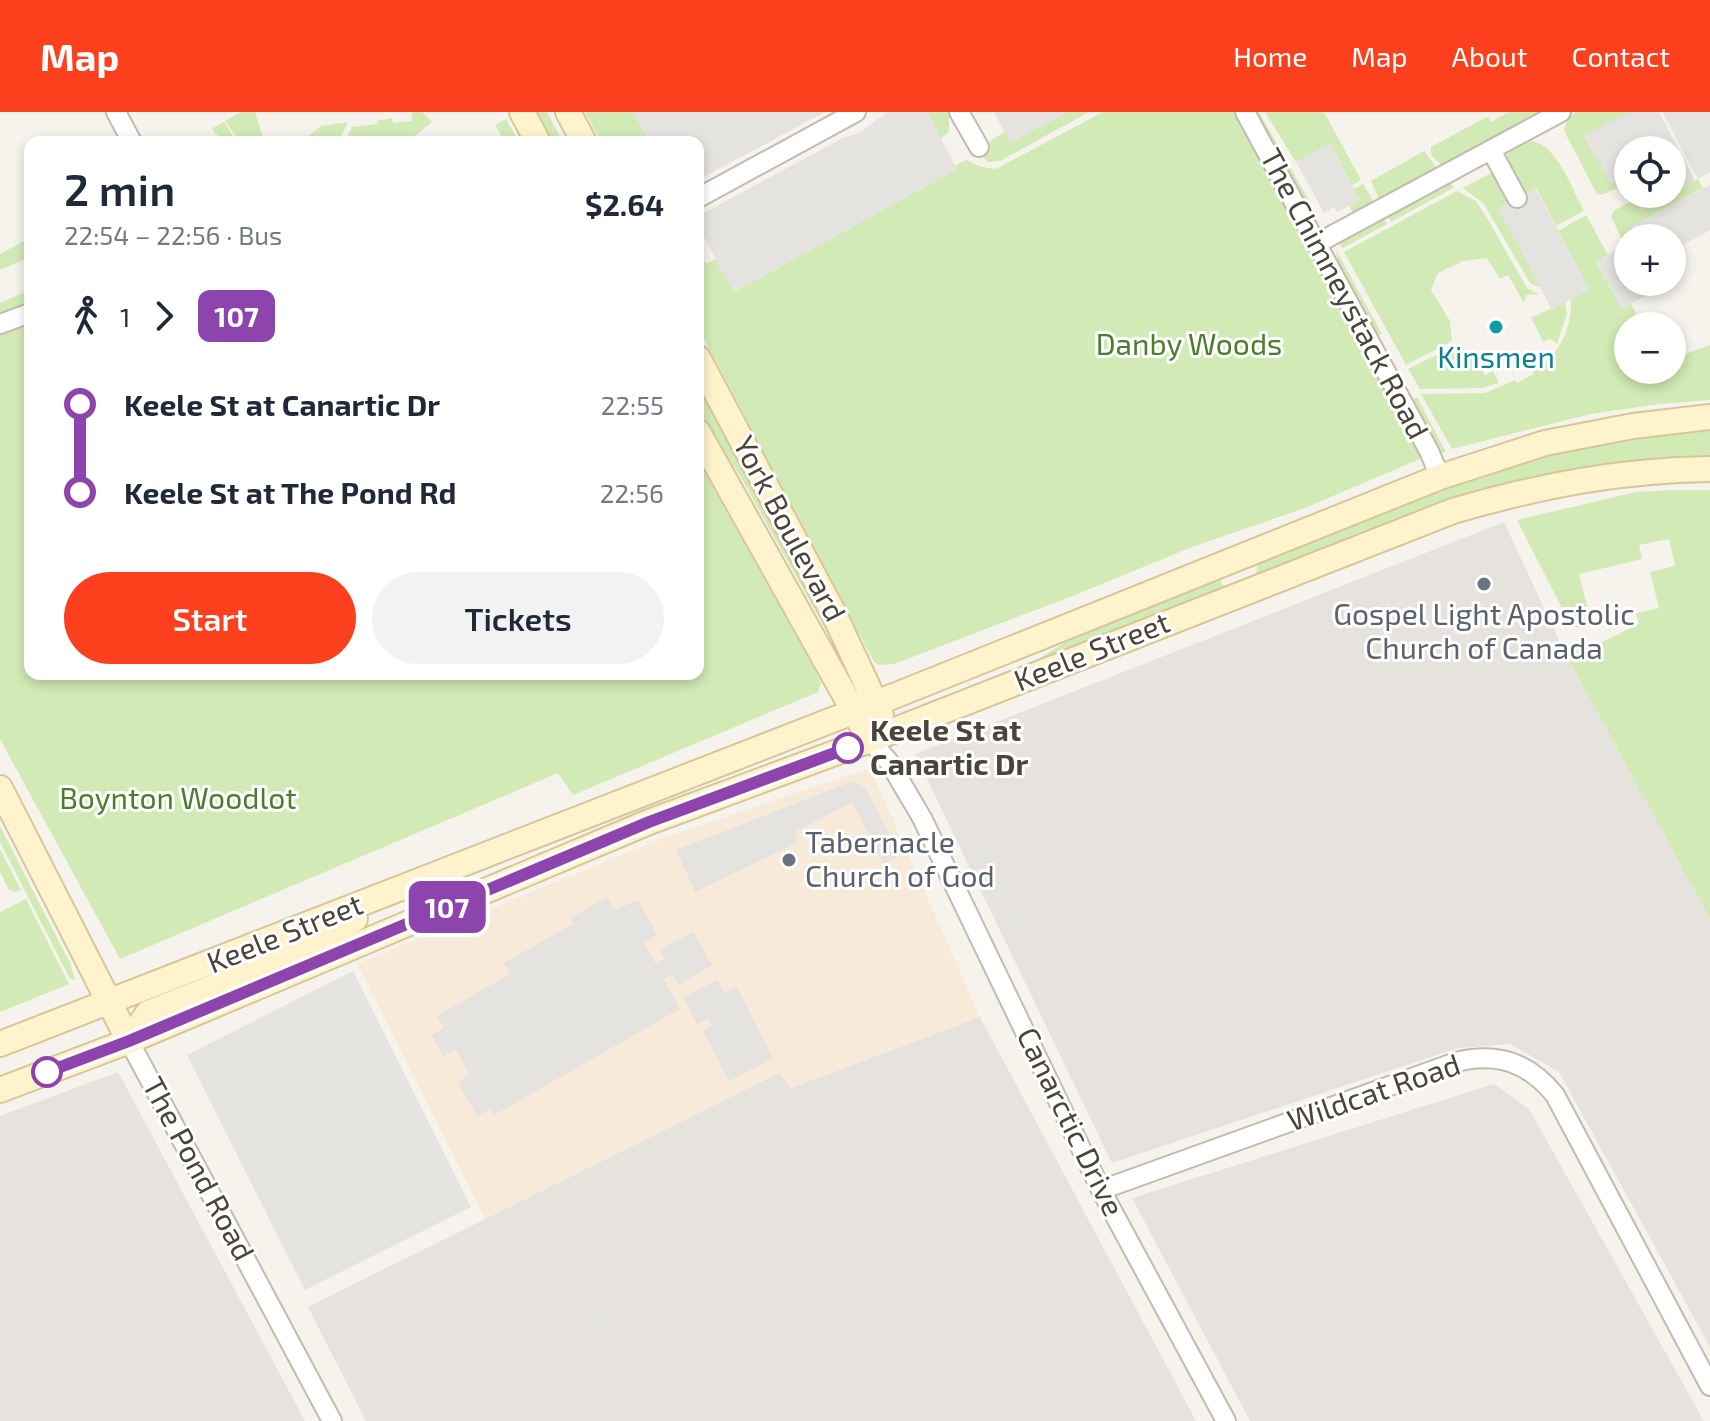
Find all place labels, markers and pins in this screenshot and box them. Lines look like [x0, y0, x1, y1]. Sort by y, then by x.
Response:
marker: Kinsmen [1487, 318, 1505, 336]
place label: Kinsmen [1437, 338, 1555, 374]
marker: Gospel Light Apostolic Church of Canada [1475, 575, 1493, 593]
place label: Gospel Light Apostolic Church of Canada [1333, 595, 1635, 665]
place label: Keele St at Canartic Dr [870, 711, 1028, 781]
marker: Keele St at Canartic Dr [833, 733, 863, 763]
place label: Tabernacle Church of God [805, 823, 995, 893]
marker: Tabernacle Church of God [780, 851, 798, 869]
unlabelled marker [32, 1057, 62, 1087]

